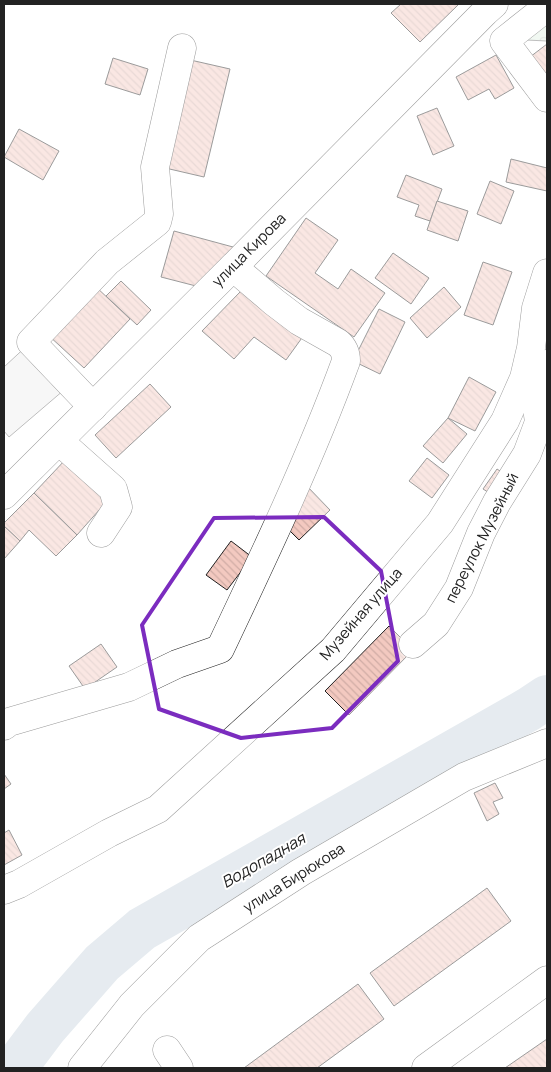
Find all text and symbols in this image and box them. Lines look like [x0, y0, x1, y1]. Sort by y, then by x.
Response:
street label: улица Кирова [207, 208, 290, 291]
street label: переулок Музейный [440, 469, 523, 606]
street label: Музейная улица [315, 563, 407, 664]
water label: Водопадная [217, 827, 310, 893]
street label: улица Бирюкова [239, 838, 349, 917]

